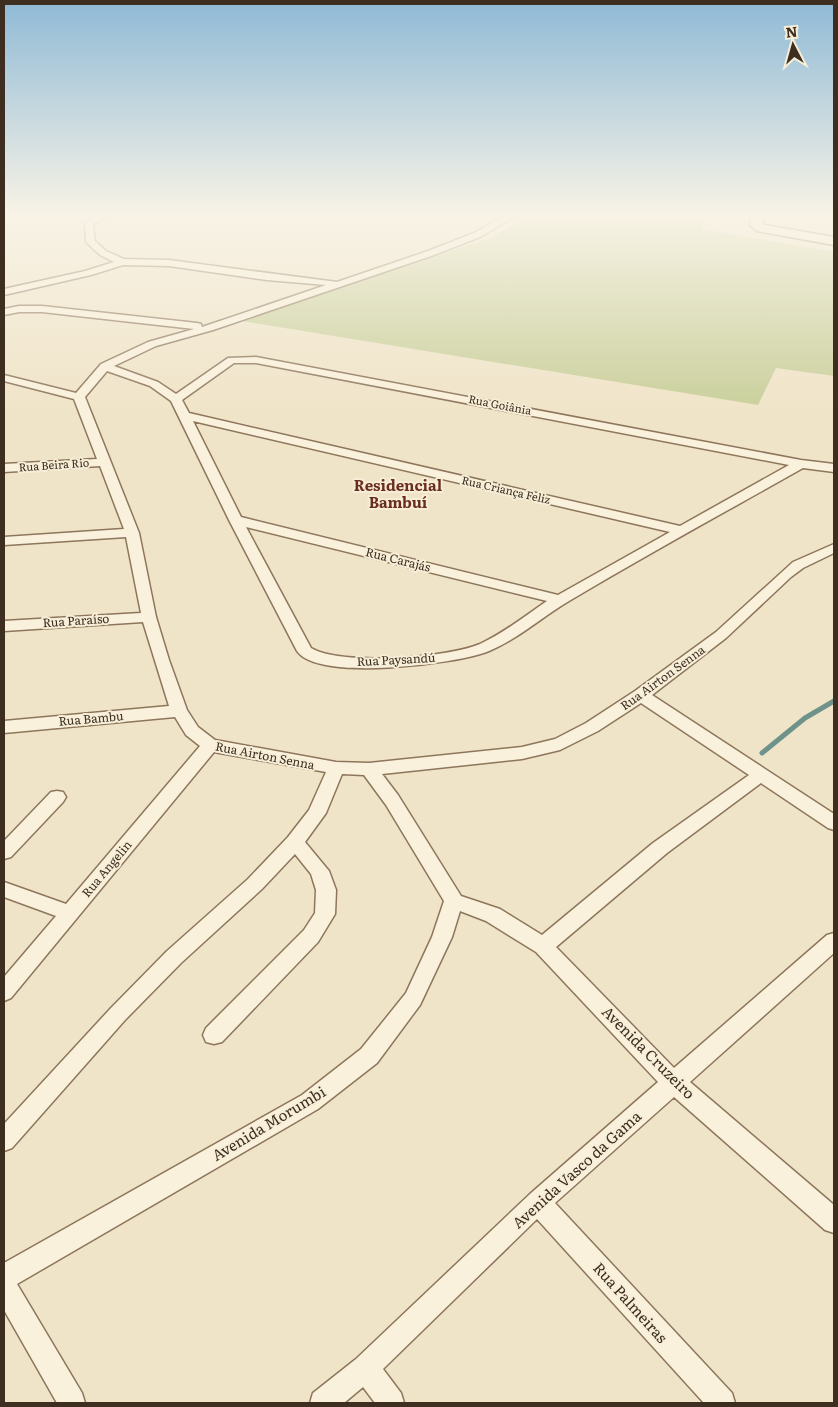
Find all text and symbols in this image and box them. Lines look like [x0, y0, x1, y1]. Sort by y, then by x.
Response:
north arrow [768, 20, 818, 70]
text: N [785, 20, 799, 42]
street label: Rua Goiânia [467, 390, 533, 418]
street label: Rua Beira Rio [18, 454, 90, 474]
street label: Rua Criança Feliz [460, 471, 553, 507]
district label: Residencial Bambuí [354, 473, 443, 513]
street label: Rua Carajás [364, 542, 433, 576]
street label: Rua Paraíso [42, 609, 110, 631]
street label: Rua Airton Senna [616, 640, 709, 714]
street label: Rua Paysandú [356, 648, 436, 670]
street label: Rua Bambu [58, 706, 124, 730]
street label: Rua Airton Senna [214, 737, 317, 774]
street label: Rua Angelin [77, 836, 136, 901]
street label: Avenida Cruzeiro [597, 1000, 701, 1104]
street label: Avenida Morumbi [207, 1080, 330, 1166]
street label: Avenida Vasco da Gama [506, 1104, 646, 1233]
street label: Rua Palmeiras [588, 1256, 674, 1348]

